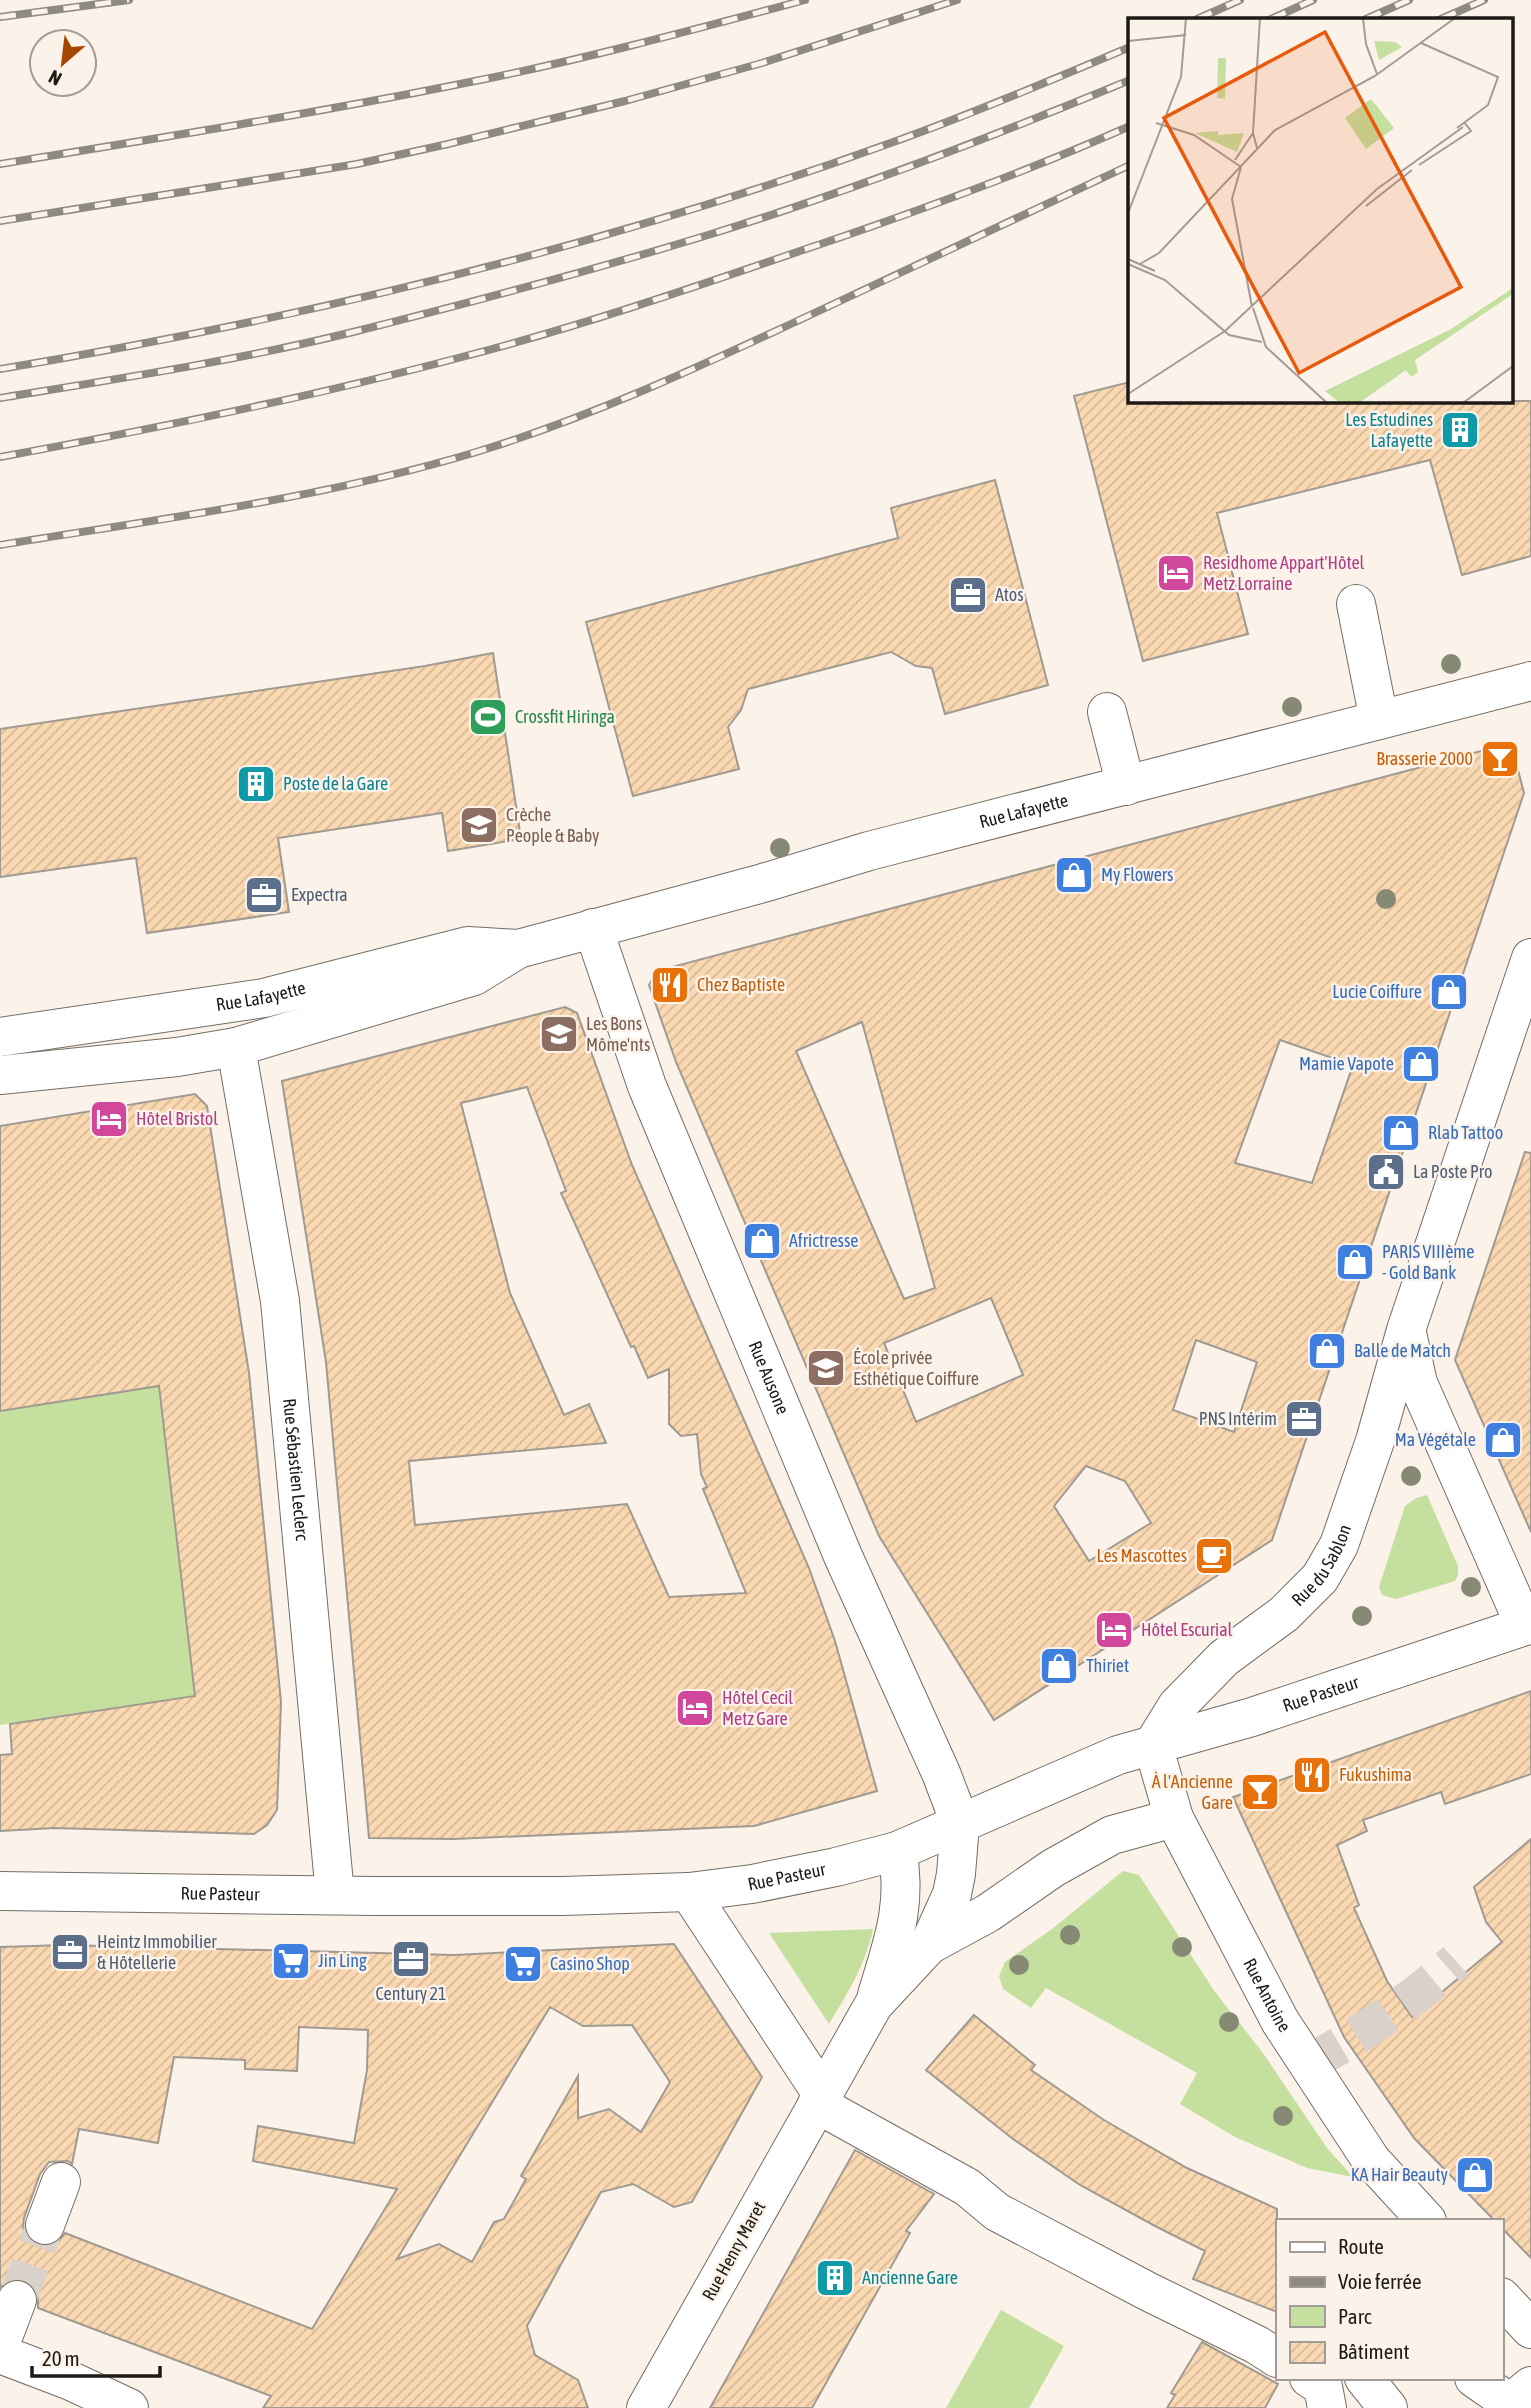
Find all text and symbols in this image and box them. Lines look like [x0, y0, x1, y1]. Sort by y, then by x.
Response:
inset map [1128, 18, 1514, 402]
north arrow [28, 28, 98, 98]
text: N [45, 66, 65, 90]
place label: Les Estudines Lafayette [1345, 409, 1433, 451]
building icon: Les Estudines Lafayette [1439, 409, 1481, 451]
hotel icon: Residhome Appart'Hôtel Metz Lorraine [1155, 552, 1197, 594]
place label: Residhome Appart'Hôtel Metz Lorraine [1203, 552, 1365, 594]
office icon: Atos [947, 574, 989, 616]
place label: Atos [995, 584, 1024, 605]
sports icon: Crossfit Hiringa [467, 696, 509, 738]
place label: Crossfit Hiringa [515, 706, 615, 727]
bar icon: Brasserie 2000 [1479, 738, 1521, 780]
place label: Brasserie 2000 [1376, 748, 1473, 769]
building icon: Poste de la Gare [235, 763, 277, 805]
place label: Poste de la Gare [283, 773, 388, 794]
street label: Rue Lafayette [977, 789, 1070, 832]
school or university icon: Crèche People & Baby [458, 804, 500, 846]
place label: Crèche People & Baby [506, 804, 599, 846]
shop icon: My Flowers [1053, 854, 1095, 896]
place label: My Flowers [1101, 864, 1173, 885]
office icon: Expectra [243, 874, 285, 916]
place label: Expectra [291, 884, 348, 905]
restaurant icon: Chez Baptiste [649, 964, 691, 1006]
shop icon: Lucie Coiffure [1428, 971, 1470, 1013]
place label: Chez Baptiste [697, 974, 785, 995]
street label: Rue Lafayette [215, 977, 308, 1015]
place label: Lucie Coiffure [1332, 981, 1422, 1002]
school or university icon: Les Bons Môme'nts [538, 1013, 580, 1055]
place label: Les Bons Môme'nts [586, 1013, 650, 1055]
shop icon: Mamie Vapote [1400, 1043, 1442, 1085]
place label: Mamie Vapote [1299, 1053, 1394, 1074]
hotel icon: Hôtel Bristol [88, 1098, 130, 1140]
place label: Hôtel Bristol [136, 1108, 218, 1129]
shop icon: Rlab Tattoo [1380, 1112, 1422, 1154]
place label: Rlab Tattoo [1428, 1122, 1503, 1143]
public building icon: La Poste Pro [1365, 1151, 1407, 1193]
place label: La Poste Pro [1413, 1161, 1493, 1182]
shop icon: Africtresse [741, 1220, 783, 1262]
place label: Africtresse [789, 1230, 858, 1251]
shop icon: PARIS VIIIème - Gold Bank [1334, 1241, 1376, 1283]
place label: PARIS VIIIème - Gold Bank [1382, 1241, 1474, 1283]
shop icon: Balle de Match [1306, 1330, 1348, 1372]
street label: Rue Ausone [744, 1338, 794, 1417]
place label: Balle de Match [1354, 1340, 1451, 1361]
school or university icon: École privée Esthétique Coiffure [805, 1347, 847, 1389]
place label: École privée Esthétique Coiffure [853, 1347, 979, 1389]
street label: Rue Sébastien Leclerc [279, 1397, 313, 1542]
office icon: PNS Intérim [1283, 1398, 1325, 1440]
place label: PNS Intérim [1199, 1408, 1277, 1429]
shop icon: Ma Végétale [1482, 1419, 1524, 1461]
place label: Ma Végétale [1395, 1429, 1476, 1450]
street label: Rue du Sablon [1287, 1522, 1355, 1610]
cafe icon: Les Mascottes [1193, 1535, 1235, 1577]
place label: Les Mascottes [1096, 1545, 1187, 1566]
hotel icon: Hôtel Escurial [1093, 1609, 1135, 1651]
place label: Hôtel Escurial [1141, 1619, 1233, 1640]
shop icon: Thiriet [1038, 1645, 1080, 1687]
place label: Thiriet [1086, 1655, 1129, 1676]
street label: Rue Pasteur [1280, 1671, 1362, 1716]
hotel icon: Hôtel Cecil Metz Gare [674, 1687, 716, 1729]
place label: Hôtel Cecil Metz Gare [722, 1687, 793, 1729]
restaurant icon: Fukushima [1291, 1754, 1333, 1796]
place label: Fukushima [1339, 1764, 1412, 1785]
place label: À l'Ancienne Gare [1152, 1771, 1233, 1813]
bar icon: À l'Ancienne Gare [1239, 1771, 1281, 1813]
street label: Rue Pasteur [746, 1858, 828, 1895]
street label: Rue Pasteur [180, 1882, 260, 1904]
office icon: Heintz Immobilier & Hôtellerie [49, 1931, 91, 1973]
place label: Heintz Immobilier & Hôtellerie [97, 1931, 217, 1973]
office icon: Century 21 [390, 1938, 432, 1980]
supermarket icon: Jin Ling [270, 1940, 312, 1982]
supermarket icon: Casino Shop [502, 1943, 544, 1985]
place label: Jin Ling [318, 1950, 367, 1971]
place label: Casino Shop [550, 1953, 630, 1974]
street label: Rue Antoine [1239, 1955, 1295, 2036]
place label: Century 21 [376, 1983, 447, 2004]
shop icon: KA Hair Beauty [1454, 2154, 1496, 2196]
place label: KA Hair Beauty [1351, 2164, 1448, 2185]
street label: Rue Henry Maret [698, 2198, 769, 2304]
legend [1276, 2219, 1503, 2380]
text: Route [1338, 2234, 1384, 2258]
building icon: Ancienne Gare [814, 2257, 856, 2299]
place label: Ancienne Gare [862, 2267, 958, 2288]
text: Voie ferrée [1338, 2269, 1421, 2293]
text: Parc [1338, 2304, 1372, 2328]
scale bar [32, 2334, 159, 2378]
text: Bâtiment [1338, 2339, 1409, 2363]
text: 20 m [42, 2346, 80, 2370]

